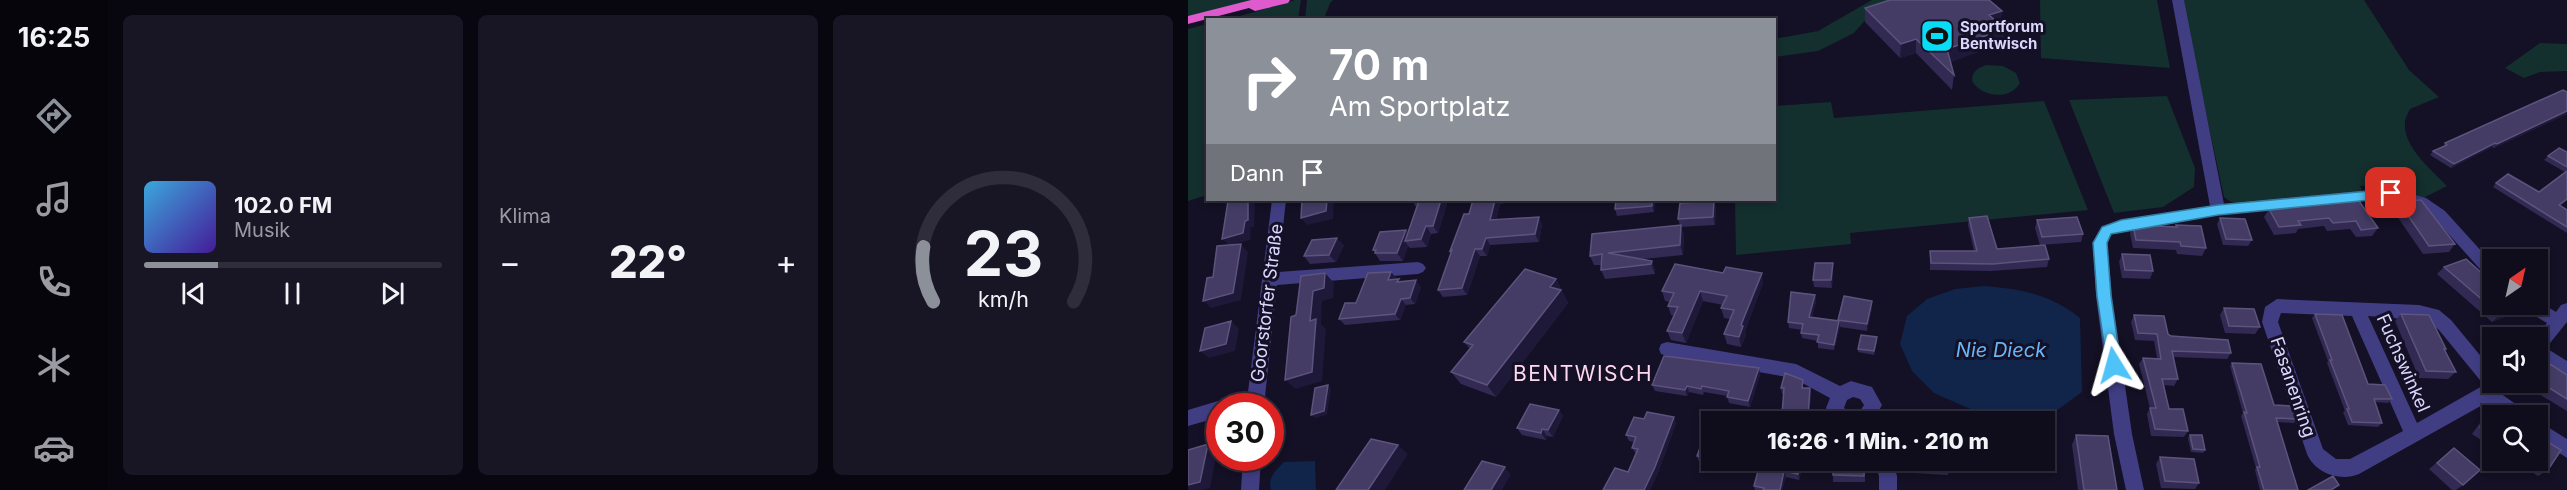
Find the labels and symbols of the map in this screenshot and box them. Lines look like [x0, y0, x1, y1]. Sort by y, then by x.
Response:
place label: Sportforum Bentwisch [1960, 17, 2044, 53]
sports icon: Sportforum Bentwisch [1919, 18, 1955, 54]
pin [2365, 167, 2416, 218]
street label: Goorstorfer Straße [1246, 223, 1287, 383]
north arrow [2482, 249, 2548, 315]
street label: Fuchswinkel [2372, 310, 2434, 415]
position arrow [2082, 333, 2146, 397]
street label: Fasanenring [2266, 334, 2320, 440]
water label: Nie Dieck [1956, 338, 2047, 362]
district label: BENTWISCH [1513, 361, 1653, 386]
speed limit sign: 30 [1206, 393, 1284, 471]

